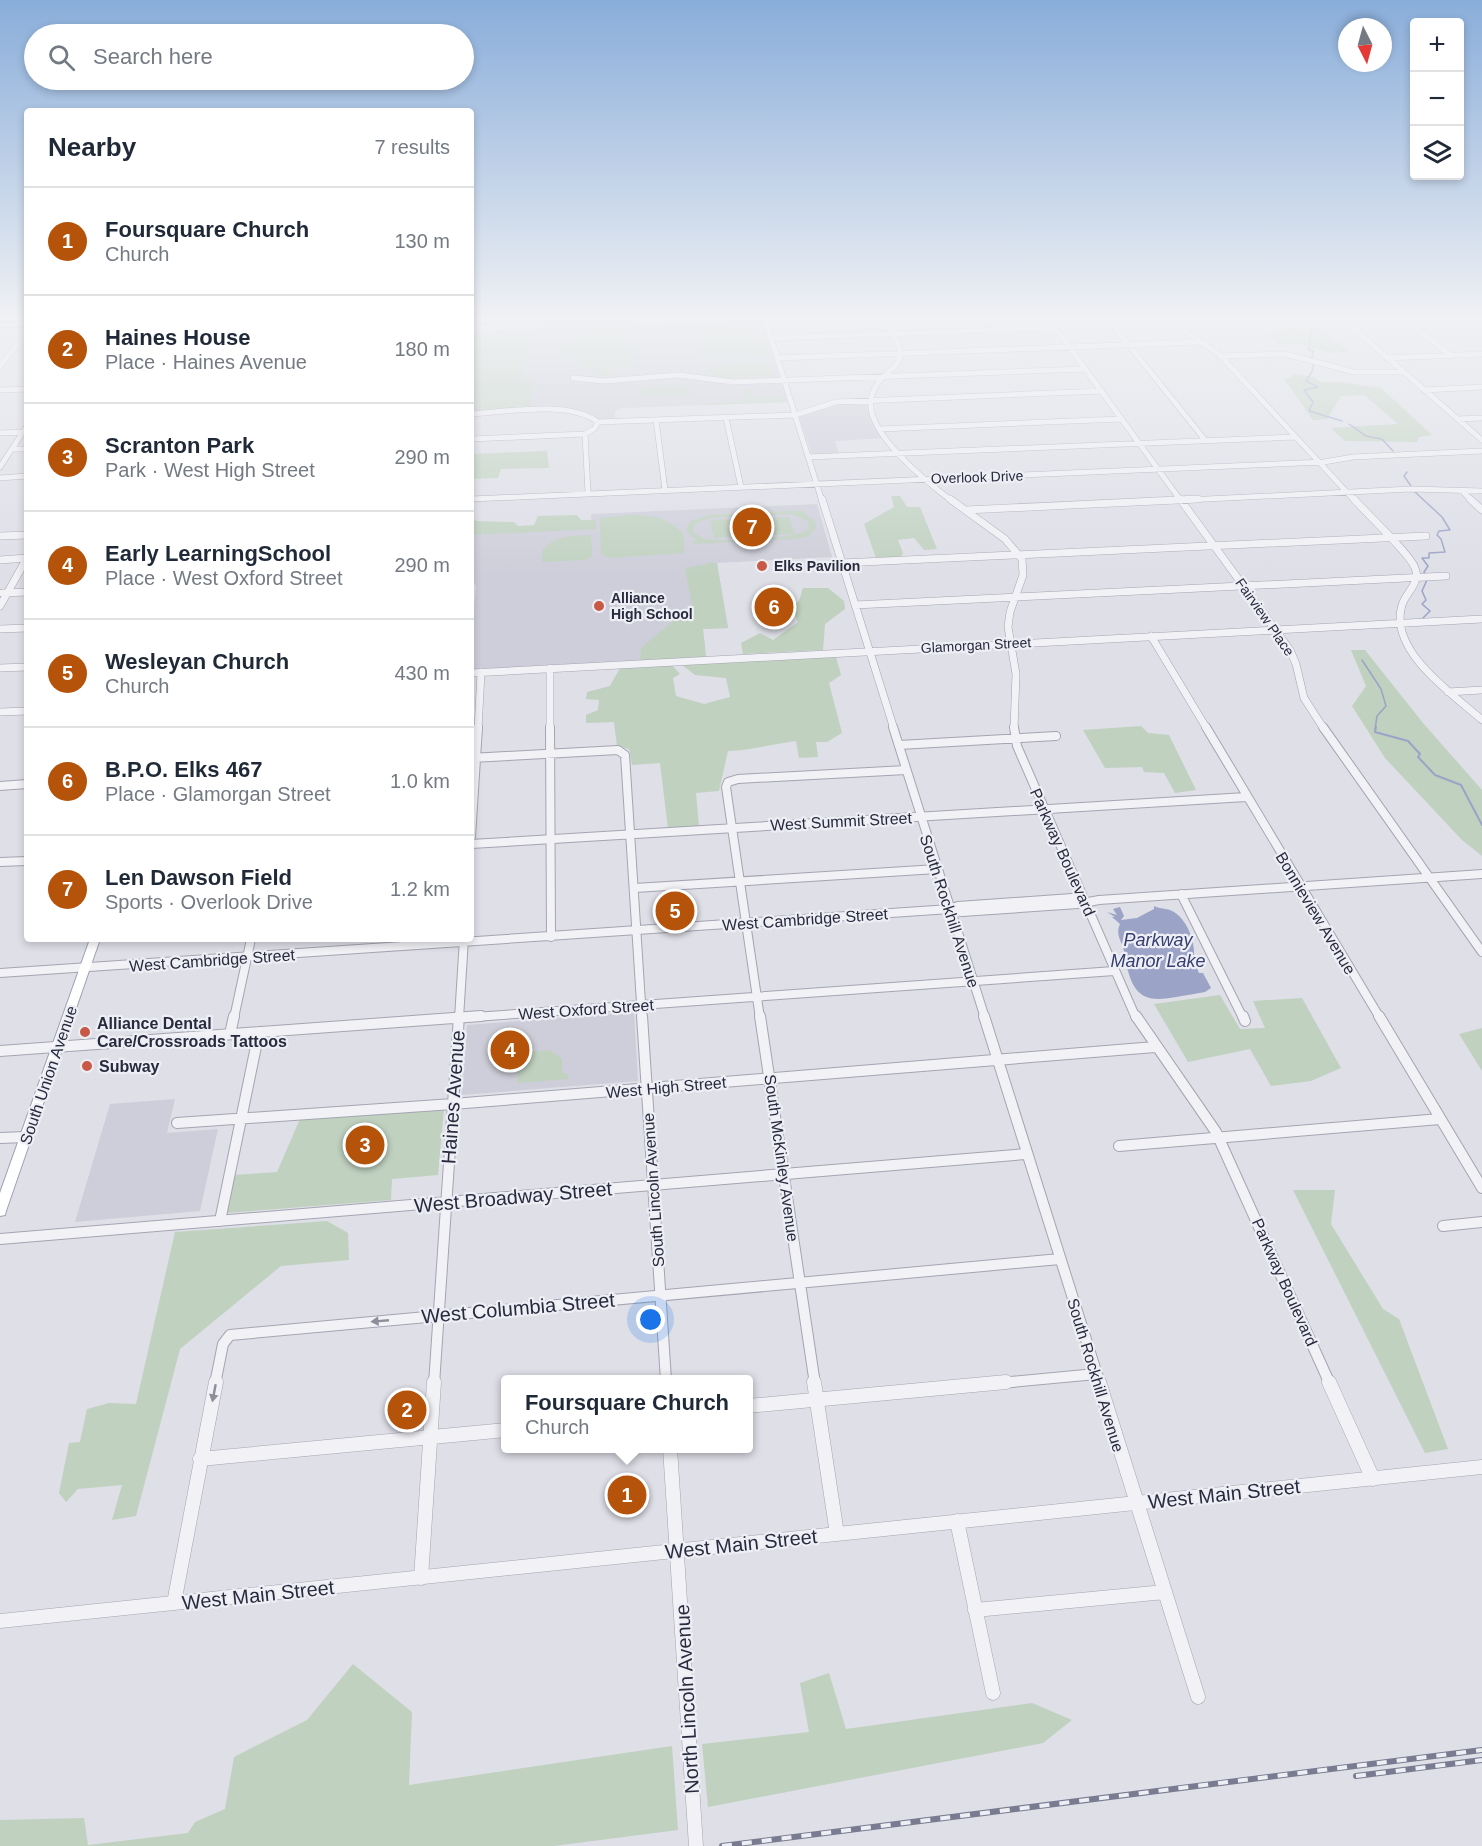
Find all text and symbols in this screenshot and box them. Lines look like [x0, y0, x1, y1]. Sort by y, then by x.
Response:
north arrow [1338, 18, 1392, 72]
map controls [1410, 18, 1464, 180]
button: + [1410, 18, 1464, 72]
search box [24, 24, 474, 90]
icon: search [45, 41, 78, 74]
text: Search here [93, 44, 213, 69]
button: − [1410, 72, 1464, 126]
button: layers [1410, 126, 1464, 180]
text: Nearby [48, 132, 136, 162]
text: 7 results [374, 136, 450, 158]
text: Foursquare Church [105, 217, 309, 242]
text: 1 [62, 230, 73, 252]
text: 130 m [394, 230, 450, 252]
text: Church [105, 243, 169, 265]
text: Haines House [105, 325, 251, 350]
text: 2 [62, 338, 73, 360]
text: 180 m [394, 338, 450, 360]
text: Place · Haines Avenue [105, 351, 307, 373]
text: Scranton Park [105, 433, 254, 458]
text: 3 [62, 446, 73, 468]
text: 290 m [394, 446, 450, 468]
text: Park · West High Street [105, 459, 315, 481]
street label: Overlook Drive [930, 467, 1024, 487]
pin: 7 [732, 504, 771, 550]
text: Early LearningSchool [105, 541, 331, 566]
text: 4 [62, 554, 73, 576]
text: 290 m [394, 554, 450, 576]
place label: Elks Pavilion [774, 558, 860, 574]
marker: Elks Pavilion [755, 559, 769, 573]
text: Place · West Oxford Street [105, 567, 343, 589]
street label: Fairview Place [1232, 575, 1298, 659]
pin: 6 [754, 584, 794, 630]
place label: Alliance High School [611, 590, 693, 622]
marker: Alliance High School [592, 599, 606, 613]
street label: Glamorgan Street [920, 634, 1032, 656]
text: Wesleyan Church [105, 649, 289, 674]
text: 5 [62, 662, 73, 684]
text: 430 m [394, 662, 450, 684]
text: Church [105, 675, 169, 697]
text: B.P.O. Elks 467 [105, 757, 262, 782]
text: 6 [62, 770, 73, 792]
text: 1.0 km [390, 770, 450, 792]
text: Place · Glamorgan Street [105, 783, 331, 805]
street label: Parkway Boulevard [1027, 786, 1098, 919]
street label: West Summit Street [770, 809, 913, 834]
street label: South Rockhill Avenue [917, 833, 982, 990]
street label: Bonnieview Avenue [1272, 849, 1359, 977]
text: Len Dawson Field [105, 865, 292, 890]
text: 7 [62, 878, 73, 900]
text: 1.2 km [390, 878, 450, 900]
pin: 5 [656, 888, 694, 934]
text: Sports · Overlook Drive [105, 891, 313, 913]
street label: West Cambridge Street [722, 905, 889, 934]
water label: Parkway Manor Lake [1110, 930, 1206, 971]
street label: West Cambridge Street [129, 946, 296, 975]
street label: West Oxford Street [518, 996, 655, 1023]
street label: South Union Avenue [17, 1003, 80, 1147]
place label: Alliance Dental Care/Crossroads Tattoos [97, 1015, 287, 1050]
marker: Alliance Dental Care/Crossroads Tattoos [78, 1025, 92, 1039]
pin: 4 [490, 1028, 530, 1072]
street label: Haines Avenue [437, 1029, 469, 1165]
place label: Subway [99, 1058, 160, 1075]
marker: Subway [80, 1059, 94, 1073]
street label: South McKinley Avenue [761, 1073, 802, 1243]
street label: West High Street [605, 1074, 727, 1101]
street label: South Lincoln Avenue [640, 1112, 667, 1268]
pin: 3 [346, 1122, 385, 1168]
street label: West Broadway Street [413, 1177, 613, 1217]
street label: Parkway Boulevard [1249, 1216, 1320, 1349]
street label: West Columbia Street [420, 1289, 616, 1327]
street label: South Rockhill Avenue [1064, 1296, 1127, 1454]
your location [636, 1305, 665, 1334]
one-way arrow [371, 1316, 390, 1325]
popup [501, 1375, 753, 1453]
one-way arrow [208, 1383, 218, 1402]
pin: 2 [388, 1388, 426, 1432]
text: Foursquare Church [525, 1390, 729, 1415]
text: Church [525, 1416, 589, 1438]
pin: 1 [608, 1472, 646, 1518]
street label: West Main Street [1147, 1475, 1302, 1513]
street label: West Main Street [664, 1525, 819, 1563]
street label: West Main Street [181, 1576, 336, 1614]
street label: North Lincoln Avenue [671, 1604, 703, 1794]

